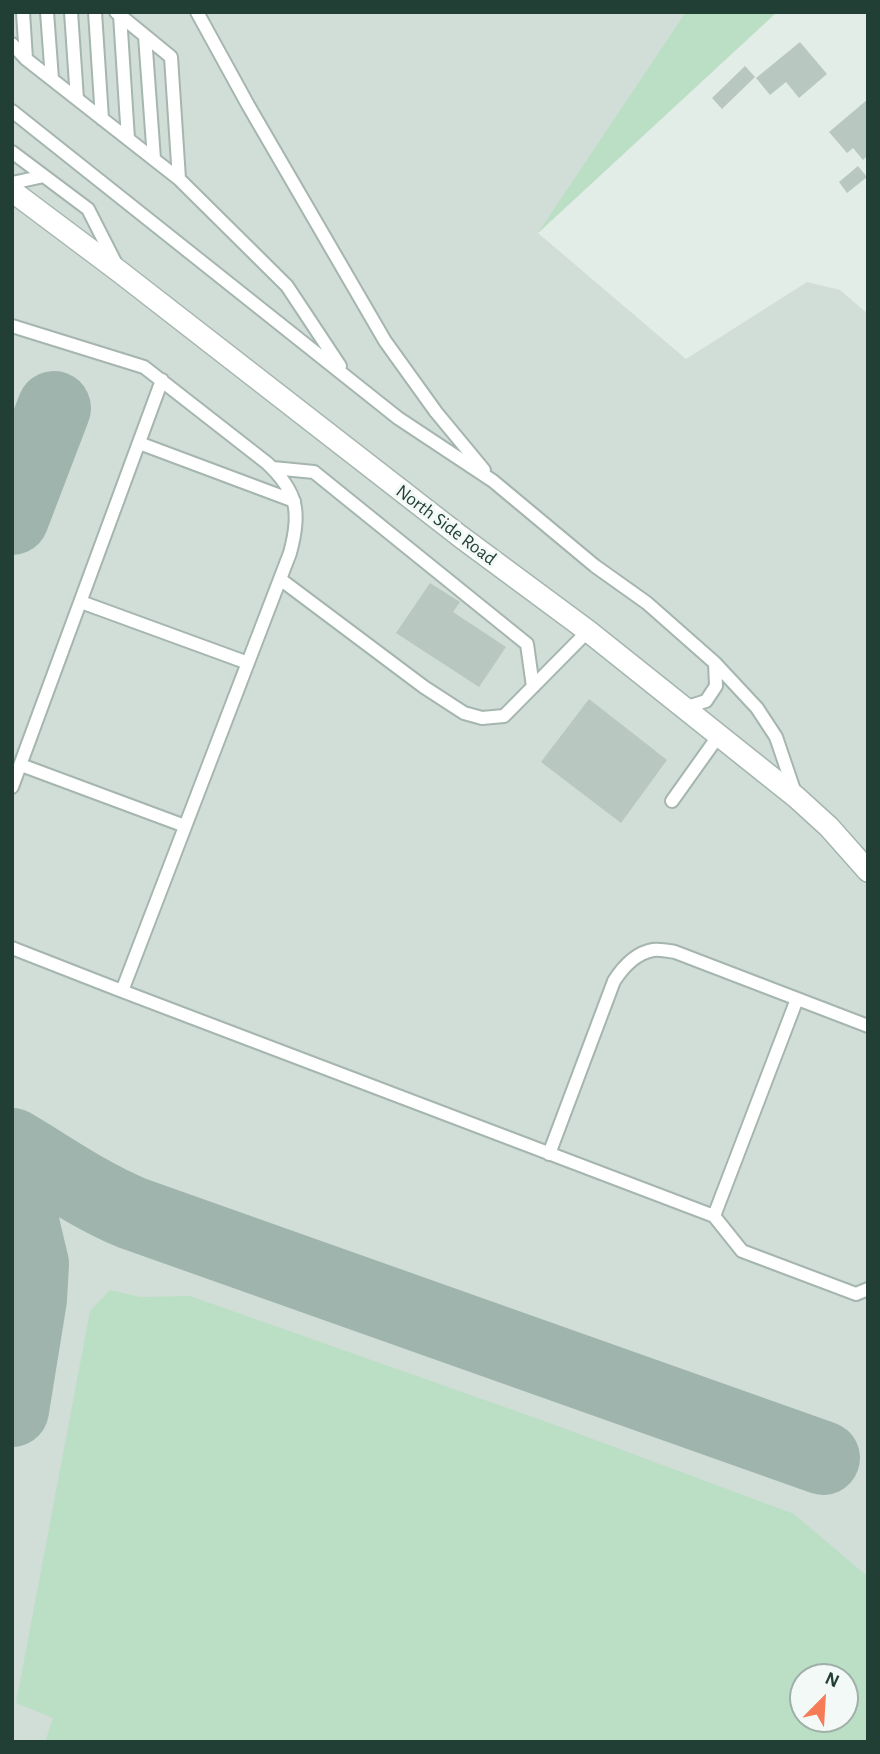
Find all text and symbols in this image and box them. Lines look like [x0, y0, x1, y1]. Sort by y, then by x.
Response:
street label: North Side Road [391, 480, 501, 570]
north arrow [789, 1663, 859, 1733]
text: N [822, 1669, 842, 1692]

